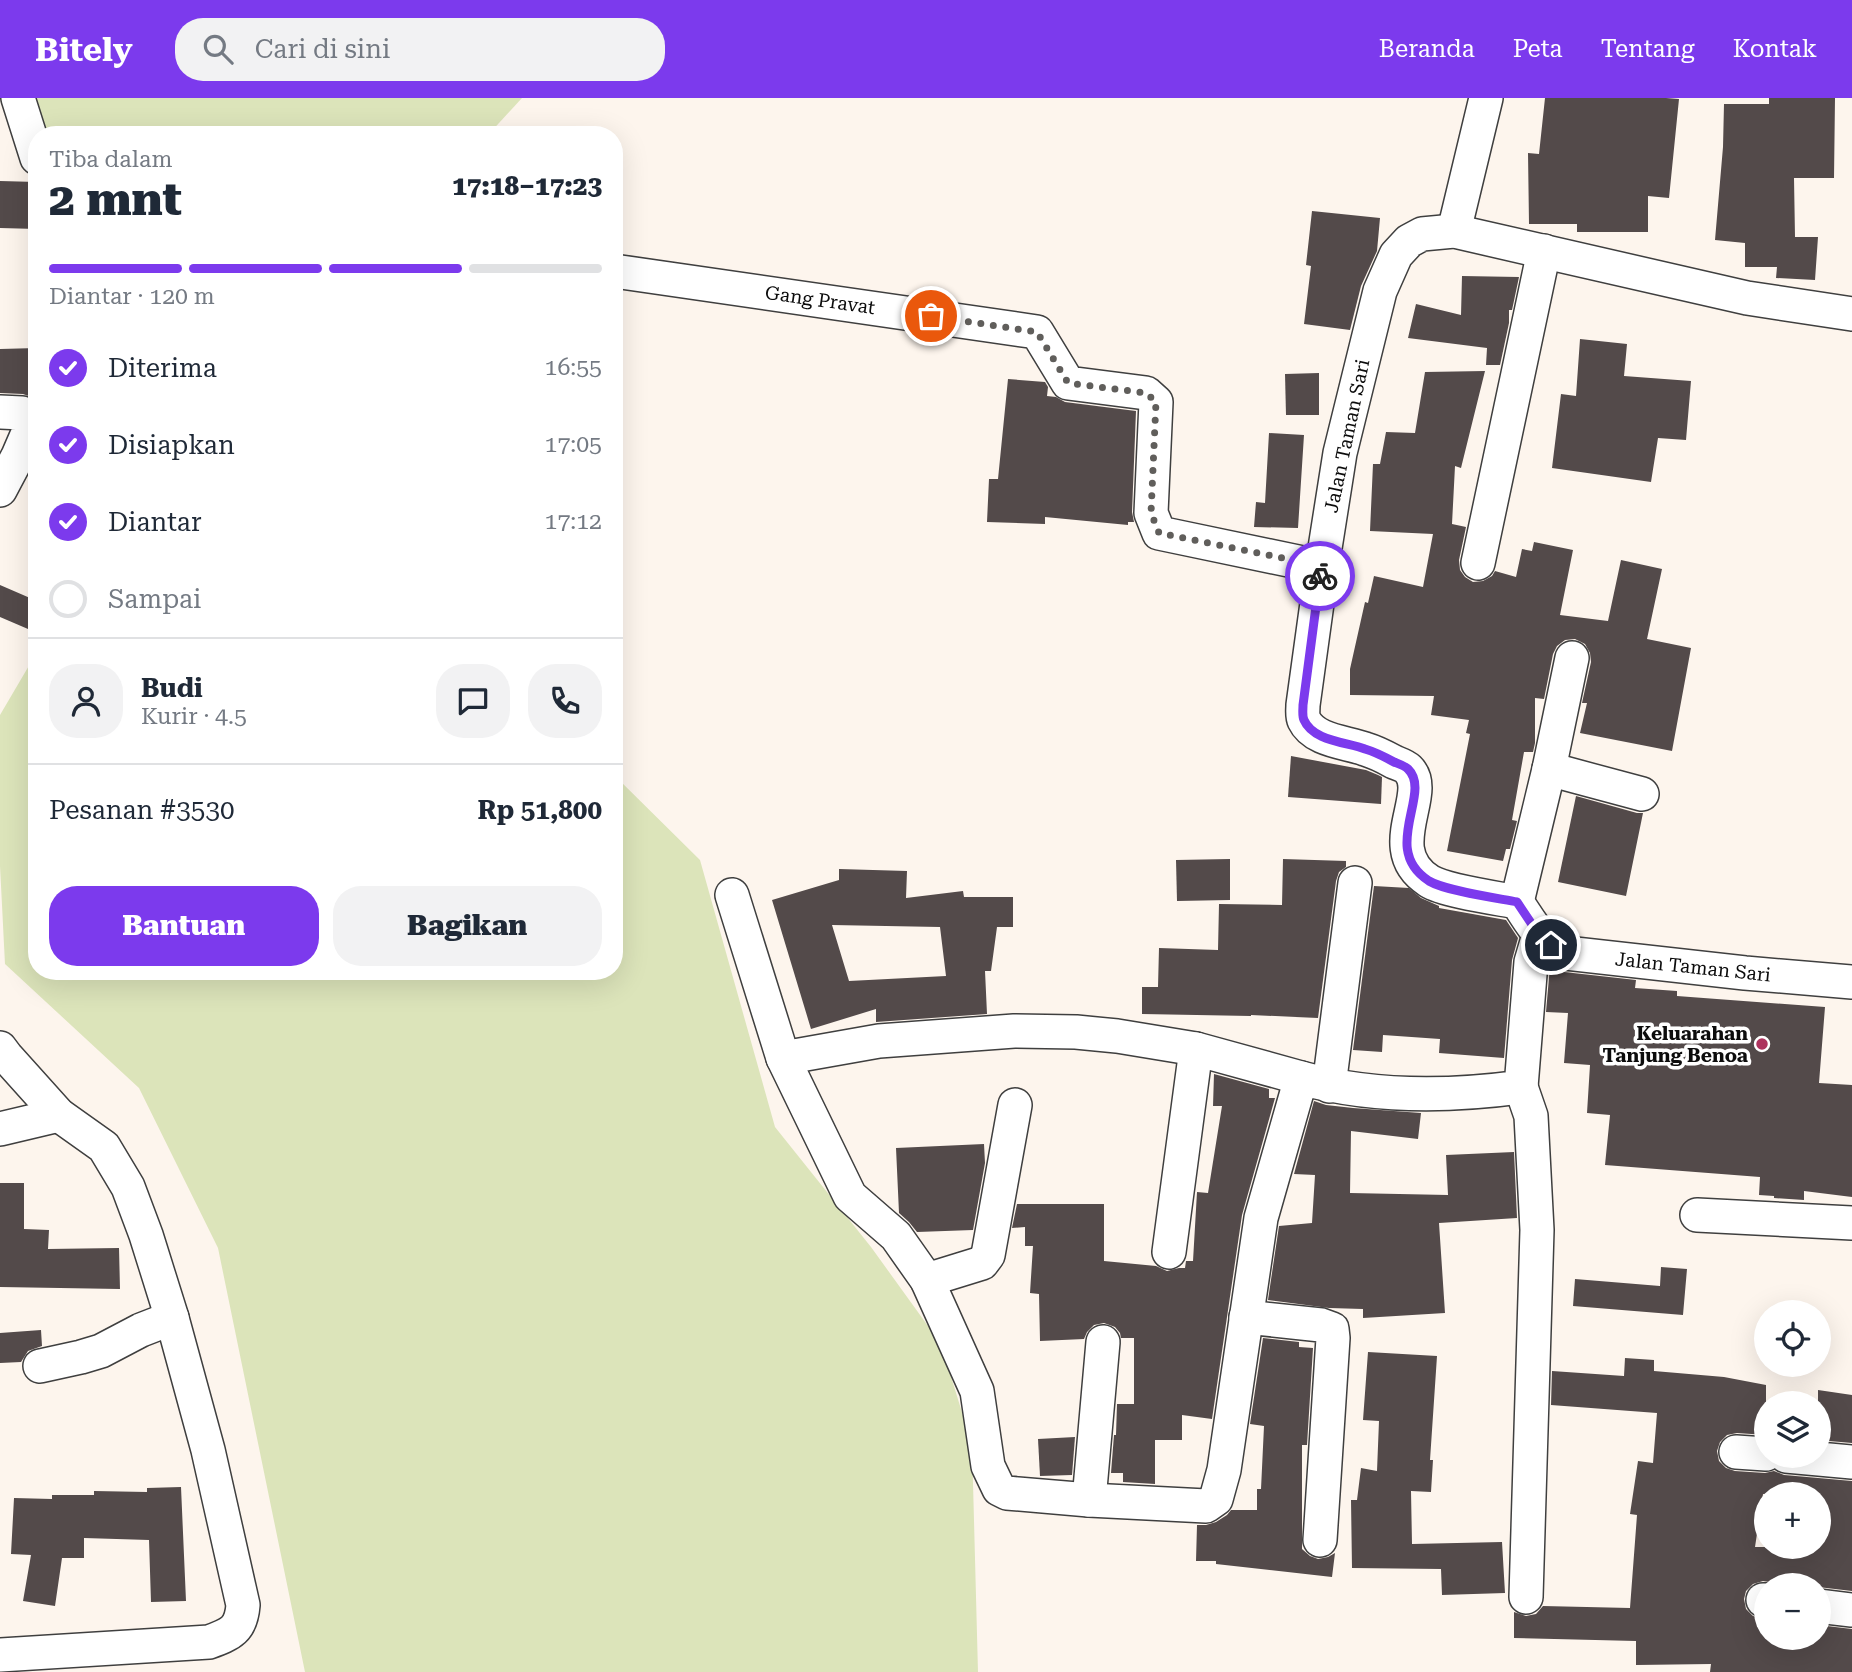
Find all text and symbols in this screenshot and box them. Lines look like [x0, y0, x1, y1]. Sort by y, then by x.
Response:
search box [175, 18, 665, 81]
text: Bitely [35, 30, 133, 69]
icon: search [199, 30, 237, 68]
text: Cari di sini [255, 34, 390, 64]
text: Beranda [1379, 35, 1475, 63]
text: Peta [1513, 35, 1563, 63]
text: Tentang [1601, 35, 1695, 63]
text: Kontak [1733, 35, 1817, 63]
text: Tiba dalam [49, 146, 172, 173]
text: 17:18–17:23 [452, 171, 602, 201]
text: 2 mnt [49, 172, 182, 226]
street label: Gang Pravat [764, 281, 876, 319]
text: Diantar · 120 m [49, 283, 215, 310]
pin [901, 286, 961, 346]
icon: bag [912, 297, 950, 335]
icon: check [49, 349, 87, 387]
text: Diterima [108, 353, 217, 383]
text: 16:55 [545, 354, 602, 381]
street label: Jalan Taman Sari [1319, 357, 1375, 515]
icon: check [49, 426, 87, 464]
text: Disiapkan [108, 430, 235, 460]
text: 17:05 [545, 431, 602, 458]
icon: check [49, 503, 87, 541]
text: Diantar [108, 507, 202, 537]
text: 17:12 [545, 508, 602, 535]
courier [1285, 541, 1355, 611]
icon: bike [1301, 557, 1339, 595]
text: Sampai [108, 584, 201, 614]
button: person [49, 664, 123, 738]
button: chat [436, 664, 510, 738]
button: phone [528, 664, 602, 738]
text: Budi [141, 673, 203, 703]
text: Kurir · 4.5 [141, 703, 247, 730]
text: Pesanan #3530 [49, 795, 235, 825]
text: Rp 51,800 [477, 795, 602, 825]
button: Bantuan [49, 886, 319, 966]
button: Bagikan [333, 886, 602, 966]
pin [1521, 915, 1581, 975]
icon: home [1532, 926, 1570, 964]
street label: Jalan Taman Sari [1614, 947, 1772, 987]
place label: Keluarahan Tanjung Benoa [1602, 1022, 1748, 1067]
marker: Keluarahan Tanjung Benoa [1754, 1036, 1770, 1052]
map controls [1754, 1300, 1831, 1650]
button: locate [1754, 1300, 1831, 1377]
button: layers [1754, 1391, 1831, 1468]
button: + [1754, 1482, 1831, 1559]
button: − [1754, 1573, 1831, 1650]

